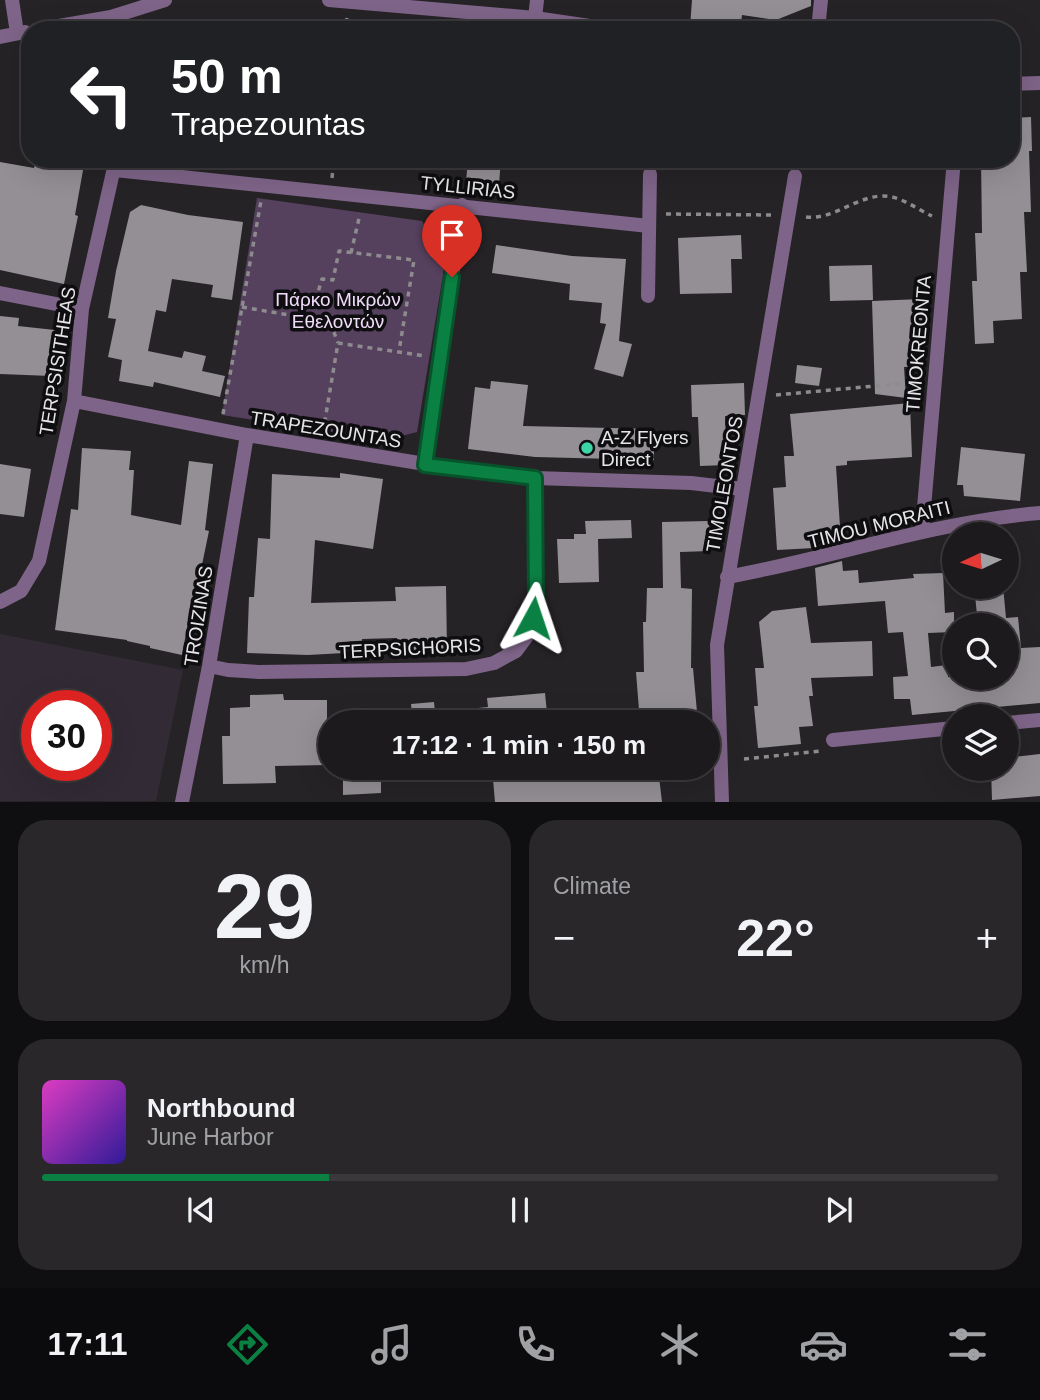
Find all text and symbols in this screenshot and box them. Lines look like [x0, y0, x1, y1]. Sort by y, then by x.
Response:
icon: left [56, 49, 147, 140]
text: 50 m [171, 49, 283, 103]
text: Trapezountas [171, 106, 365, 142]
street label: TYLLIRIAS [420, 172, 516, 203]
pin [422, 205, 482, 277]
icon: arrive [433, 216, 471, 254]
street label: TIMOKREONTA [902, 274, 935, 414]
street label: TERPSISITHEAS [35, 285, 80, 437]
park label: Πάρκο Μικρών Εθελοντών [275, 289, 401, 332]
street label: TRAPEZOUNTAS [249, 407, 403, 452]
street label: TIMOLEONTOS [702, 414, 747, 554]
place label: A-Z Flyers Direct [601, 427, 689, 470]
marker: A-Z Flyers Direct [579, 440, 595, 456]
street label: TIMOU MORAITI [806, 497, 952, 552]
north arrow [942, 522, 1018, 598]
map controls [942, 522, 1019, 781]
street label: TROIZINAS [180, 564, 217, 668]
position arrow [496, 581, 570, 655]
button: search [942, 613, 1019, 690]
street label: TERPSICHORIS [338, 634, 482, 663]
speed limit sign: 30 [21, 690, 112, 781]
button: layers [942, 704, 1019, 781]
text: 17:12 · 1 min · 150 m [392, 730, 646, 760]
text: 29 [214, 856, 315, 957]
text: Climate [553, 873, 631, 899]
text: 22° [736, 909, 815, 967]
text: − [553, 917, 575, 959]
text: + [976, 917, 998, 959]
text: km/h [240, 952, 289, 978]
text: Northbound [147, 1093, 296, 1123]
text: June Harbor [147, 1124, 274, 1150]
icon: previous [182, 1191, 220, 1229]
icon: pause [501, 1191, 539, 1229]
icon: next [820, 1191, 858, 1229]
icon: directions [223, 1320, 272, 1369]
icon: music [367, 1320, 416, 1369]
icon: phone [511, 1320, 560, 1369]
icon: climate [655, 1320, 704, 1369]
icon: car [799, 1320, 848, 1369]
icon: filters [943, 1320, 992, 1369]
text: 17:11 [48, 1326, 128, 1362]

